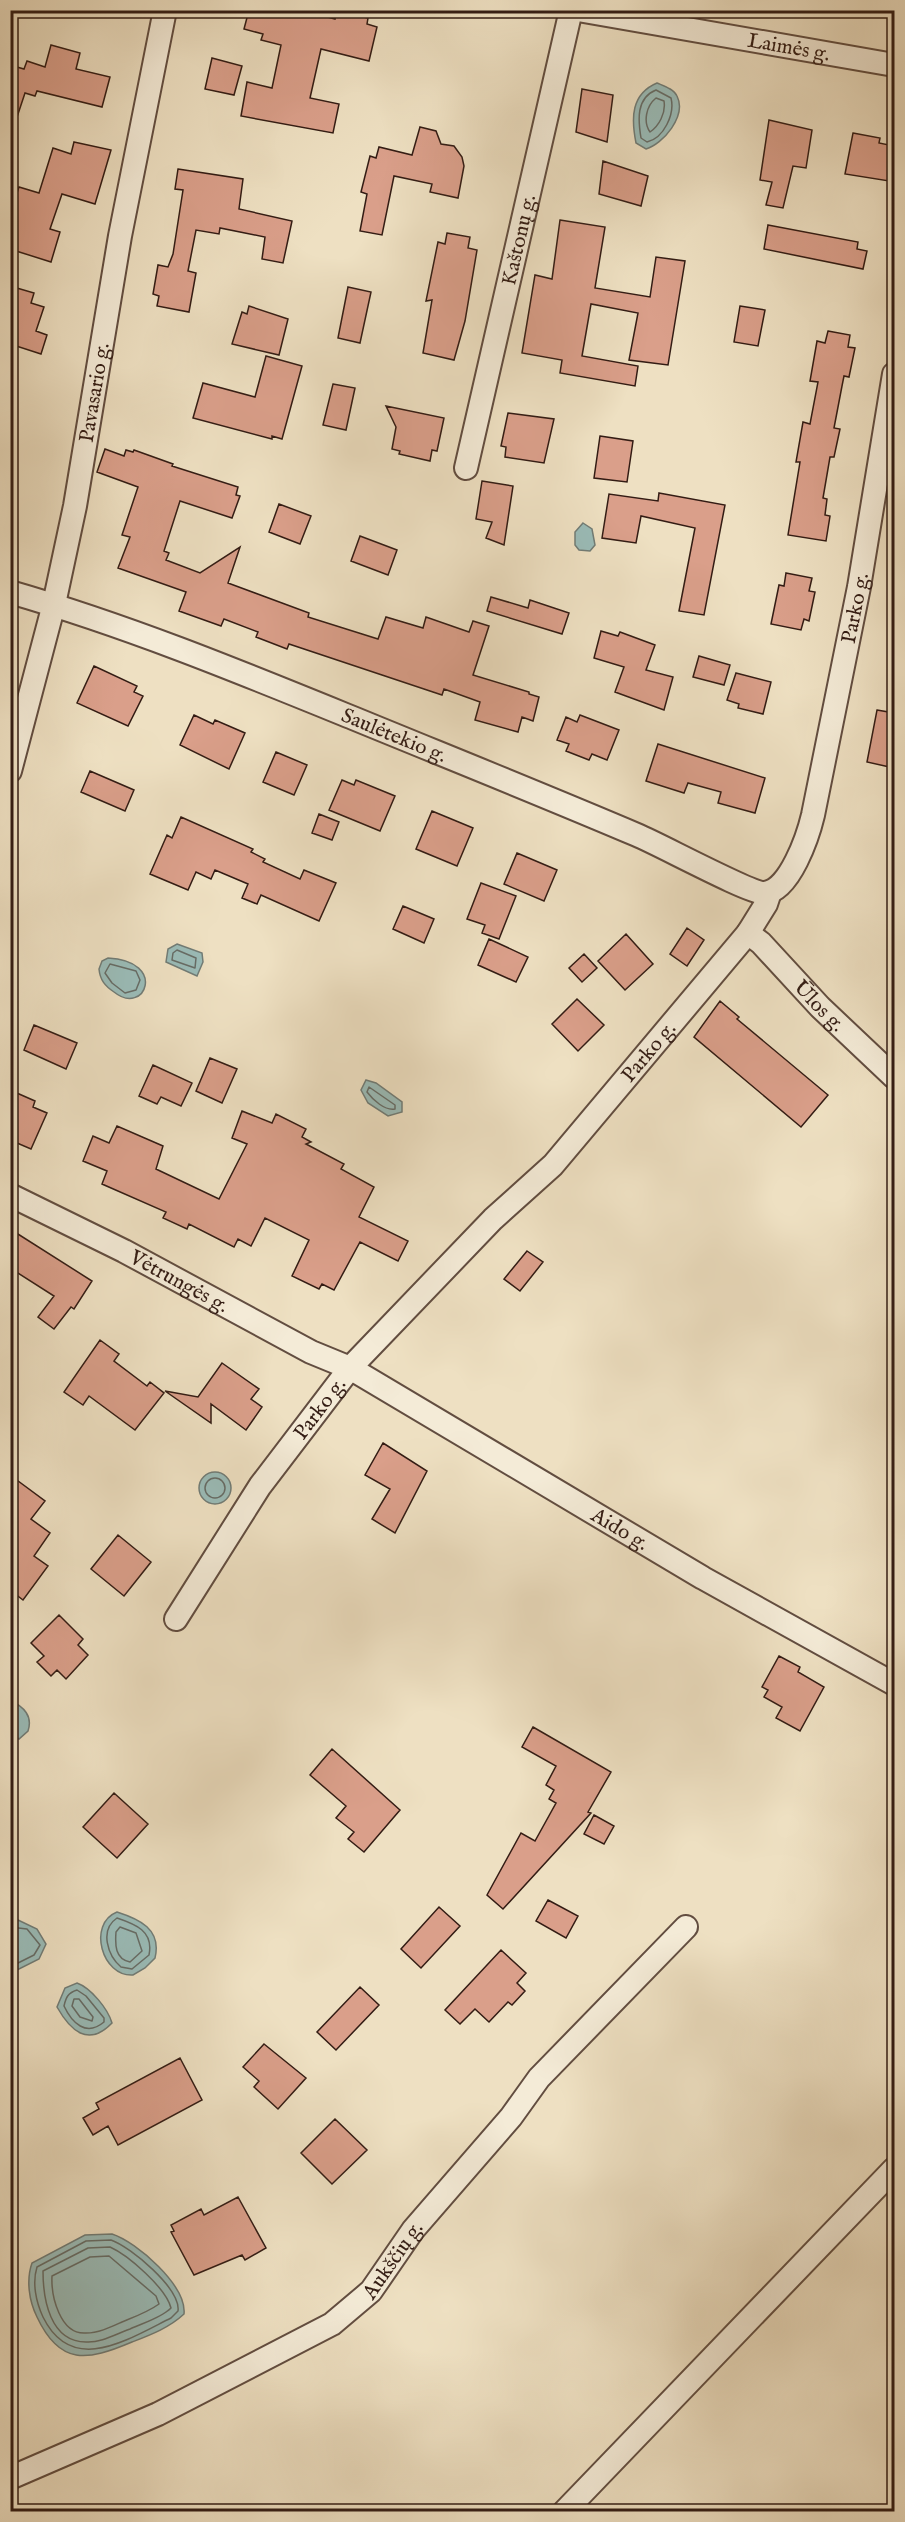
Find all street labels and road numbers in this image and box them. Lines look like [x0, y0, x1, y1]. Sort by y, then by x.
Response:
street label: Laimės g. [745, 28, 832, 69]
street label: Kaštonų g. [496, 192, 543, 288]
street label: Pavasario g. [74, 341, 117, 445]
street label: Parko g. [836, 571, 876, 646]
street label: Saulėtekio g. [337, 703, 450, 770]
street label: Ūlos g. [787, 975, 850, 1038]
street label: Parko g. [616, 1017, 683, 1089]
street label: Vėtrungės g. [124, 1244, 233, 1320]
street label: Parko g. [288, 1373, 353, 1446]
street label: Aido g. [585, 1502, 653, 1558]
street label: Aukščių g. [357, 2216, 430, 2306]

